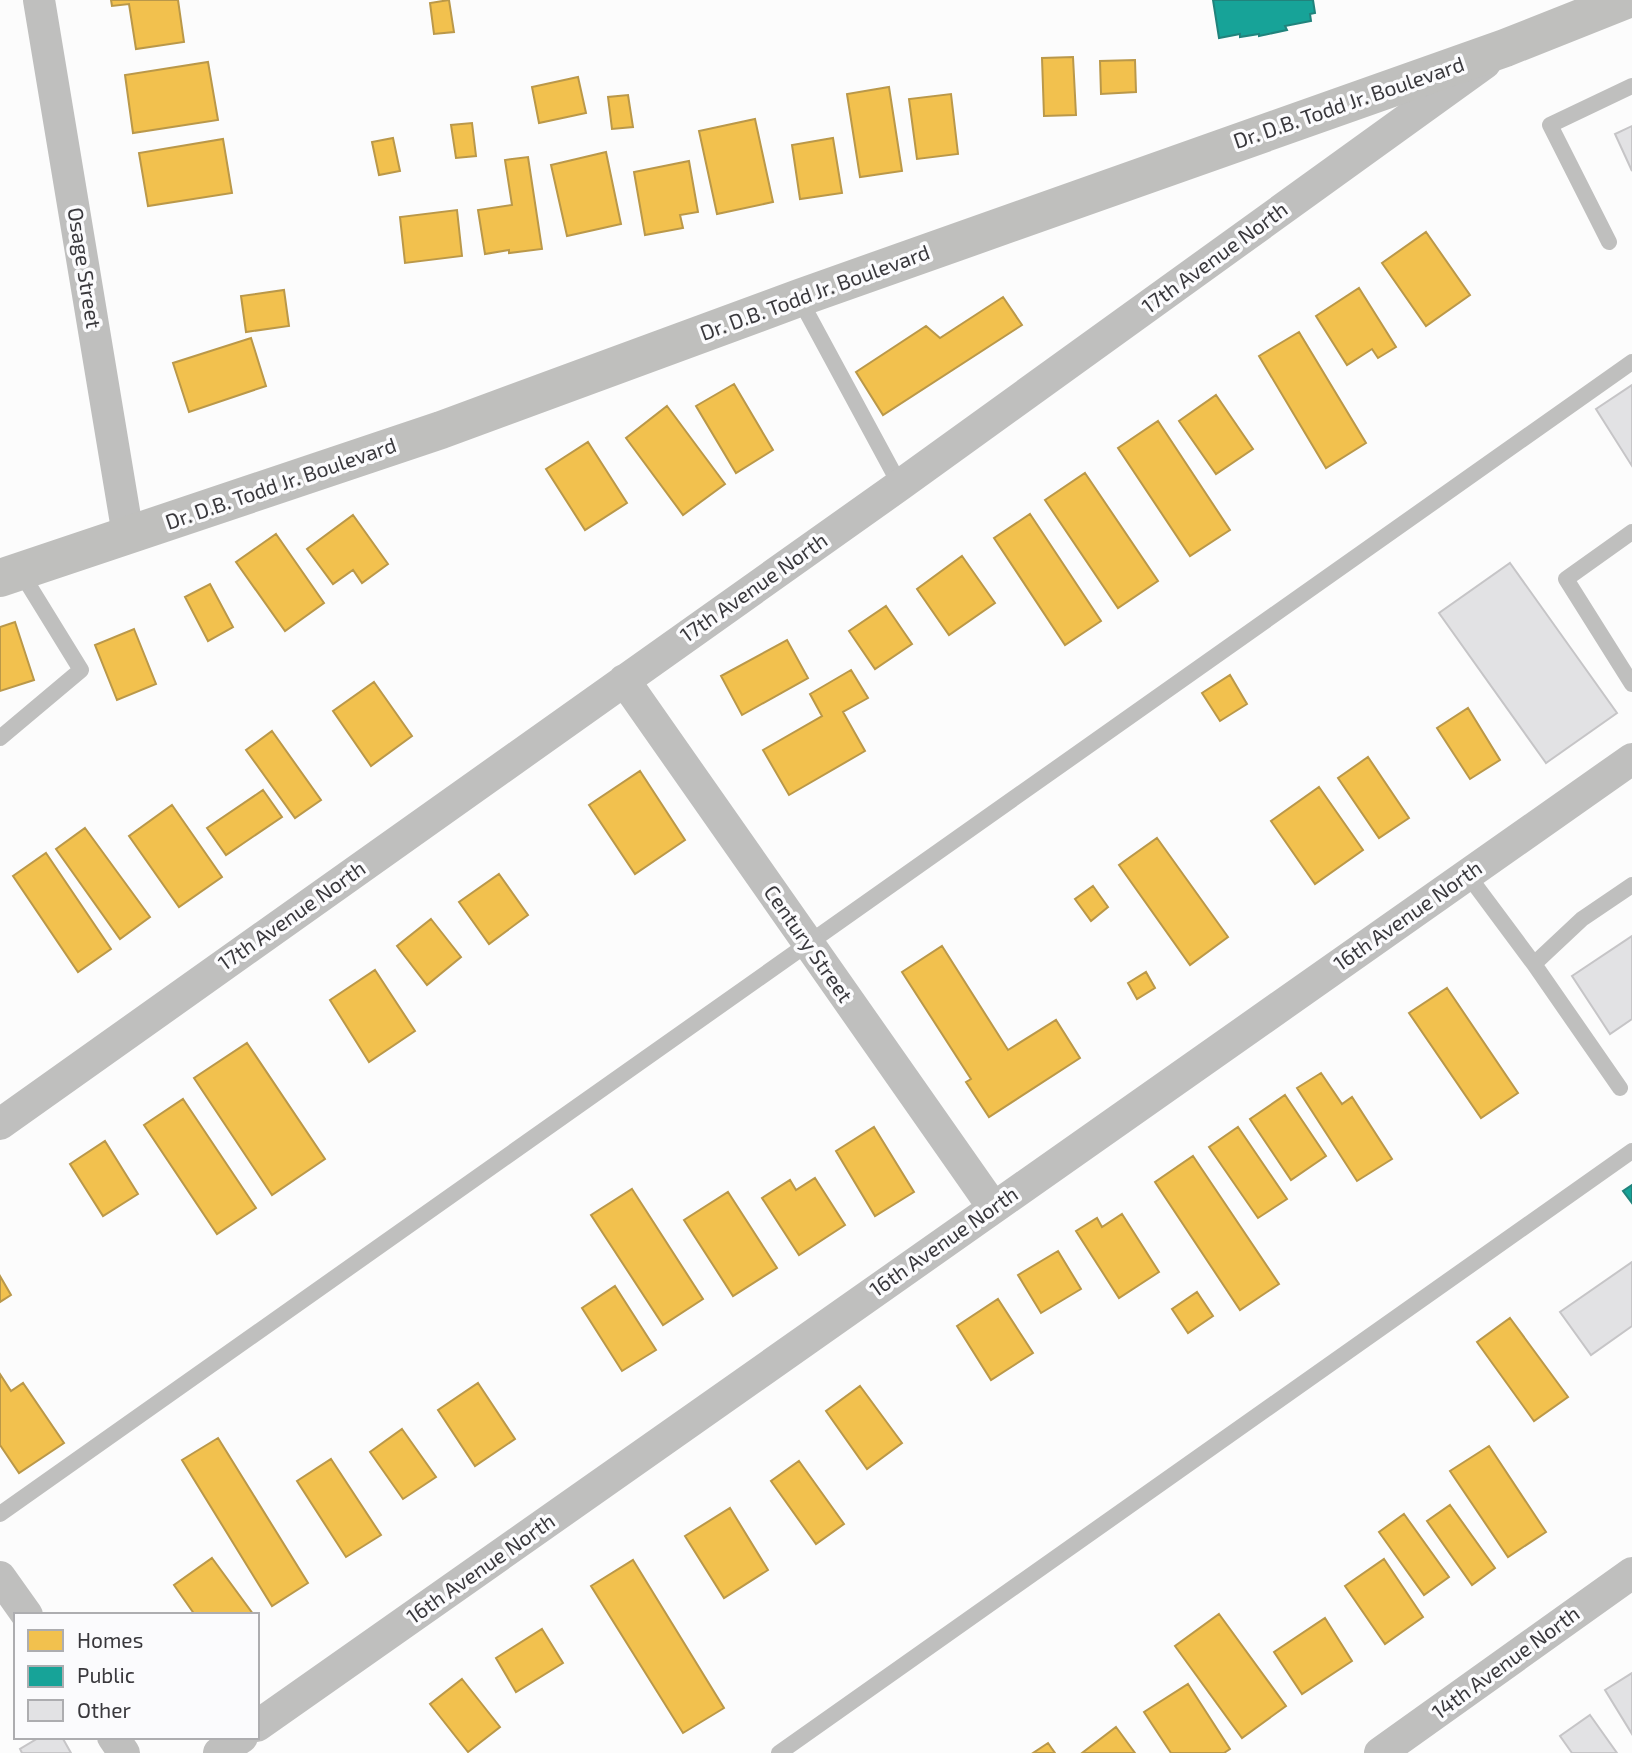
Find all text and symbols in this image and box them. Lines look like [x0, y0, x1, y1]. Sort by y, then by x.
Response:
street label: Dr. D.B. Todd Jr. Boulevard [1230, 50, 1467, 153]
street label: 17th Avenue North [1136, 196, 1292, 318]
street label: Osage Street [64, 205, 107, 330]
street label: Dr. D.B. Todd Jr. Boulevard [696, 238, 933, 345]
street label: Dr. D.B. Todd Jr. Boulevard [162, 431, 399, 534]
street label: 17th Avenue North [675, 527, 832, 647]
street label: 16th Avenue North [1328, 854, 1486, 975]
street label: 17th Avenue North [213, 855, 370, 975]
street label: Century Street [760, 880, 859, 1007]
street label: 16th Avenue North [864, 1180, 1022, 1301]
street label: 16th Avenue North [401, 1507, 559, 1628]
street label: 14th Avenue North [1427, 1600, 1584, 1724]
legend [14, 1613, 259, 1739]
text: Homes [77, 1627, 143, 1652]
text: Public [77, 1662, 135, 1687]
text: Other [77, 1697, 132, 1722]

